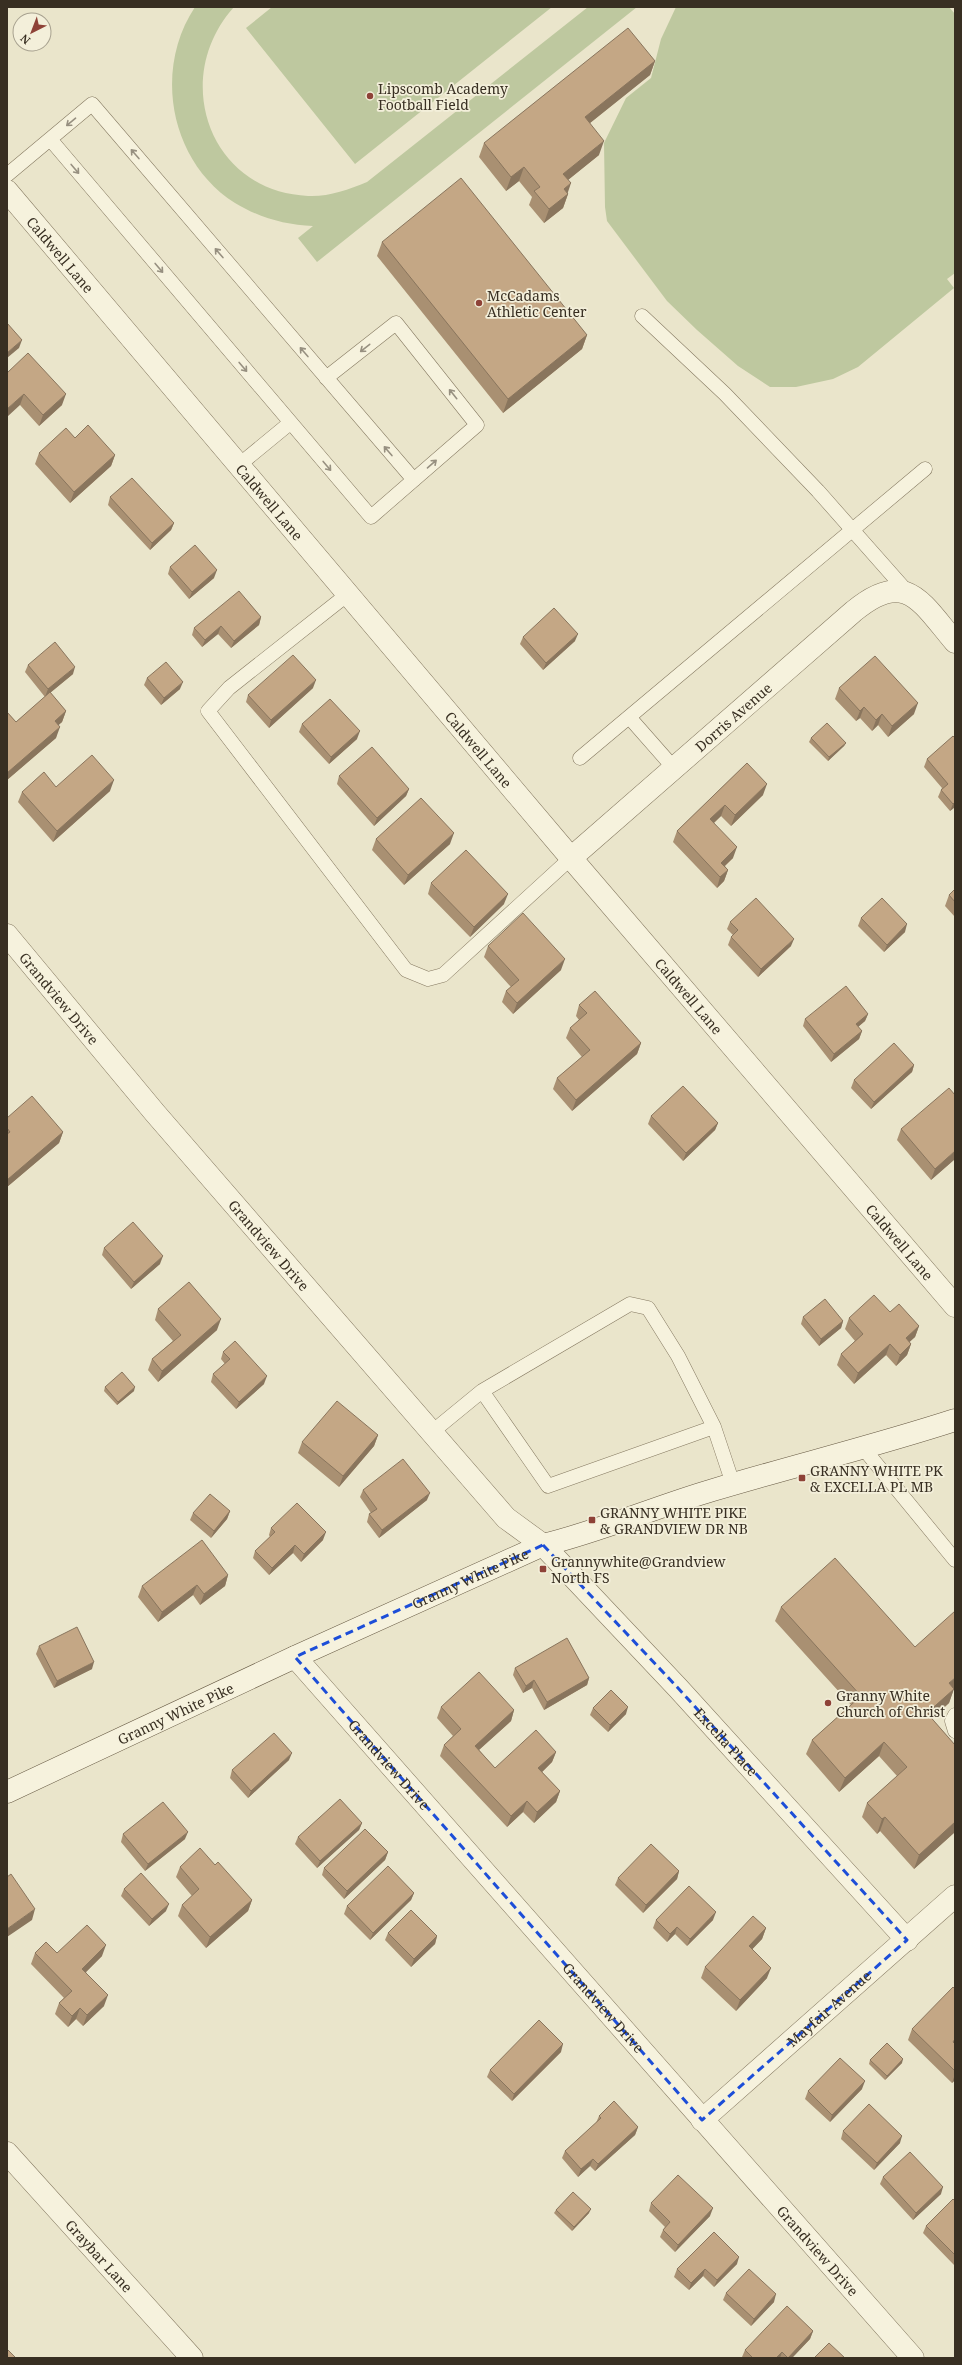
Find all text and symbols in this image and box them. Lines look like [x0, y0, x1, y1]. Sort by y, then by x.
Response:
north arrow [12, 12, 52, 52]
text: N [16, 31, 33, 48]
place label: Lipscomb Academy Football Field [378, 79, 508, 114]
marker: Lipscomb Academy Football Field [365, 91, 375, 101]
one-way arrow [65, 117, 76, 126]
one-way arrow [130, 149, 139, 160]
one-way arrow [71, 163, 80, 174]
street label: Caldwell Lane [23, 212, 98, 297]
one-way arrow [215, 248, 224, 258]
one-way arrow [155, 263, 164, 273]
place label: McCadams Athletic Center [487, 286, 587, 321]
marker: McCadams Athletic Center [474, 298, 484, 308]
one-way arrow [360, 343, 371, 352]
one-way arrow [299, 346, 308, 357]
one-way arrow [239, 362, 248, 373]
one-way arrow [448, 389, 457, 400]
one-way arrow [384, 445, 393, 456]
street label: Caldwell Lane [232, 460, 308, 544]
one-way arrow [426, 460, 437, 469]
one-way arrow [323, 461, 332, 472]
street label: Dorris Avenue [691, 678, 775, 755]
street label: Caldwell Lane [441, 707, 517, 791]
street label: Grandview Drive [15, 948, 103, 1048]
street label: Caldwell Lane [651, 954, 727, 1038]
street label: Grandview Drive [225, 1195, 314, 1294]
street label: Caldwell Lane [862, 1200, 938, 1284]
place label: GRANNY WHITE PK & EXCELLA PL MB [810, 1461, 943, 1496]
marker: GRANNY WHITE PK & EXCELLA PL MB [797, 1473, 807, 1483]
place label: GRANNY WHITE PIKE & GRANDVIEW DR NB [600, 1503, 748, 1538]
marker: GRANNY WHITE PIKE & GRANDVIEW DR NB [587, 1515, 597, 1525]
street label: Granny White Pike [409, 1543, 531, 1613]
place label: Grannywhite@Grandview North FS [551, 1552, 727, 1587]
marker: Grannywhite@Grandview North FS [538, 1564, 548, 1574]
street label: Granny White Pike [114, 1678, 237, 1748]
place label: Granny White Church of Christ [836, 1686, 945, 1721]
marker: Granny White Church of Christ [823, 1698, 833, 1708]
street label: Excella Place [690, 1703, 763, 1780]
street label: Grandview Drive [345, 1715, 435, 1814]
street label: Grandview Drive [559, 1958, 649, 2057]
street label: Mayfair Avenue [782, 1966, 875, 2050]
street label: Grandview Drive [773, 2201, 863, 2300]
street label: Graybar Lane [62, 2215, 137, 2296]

